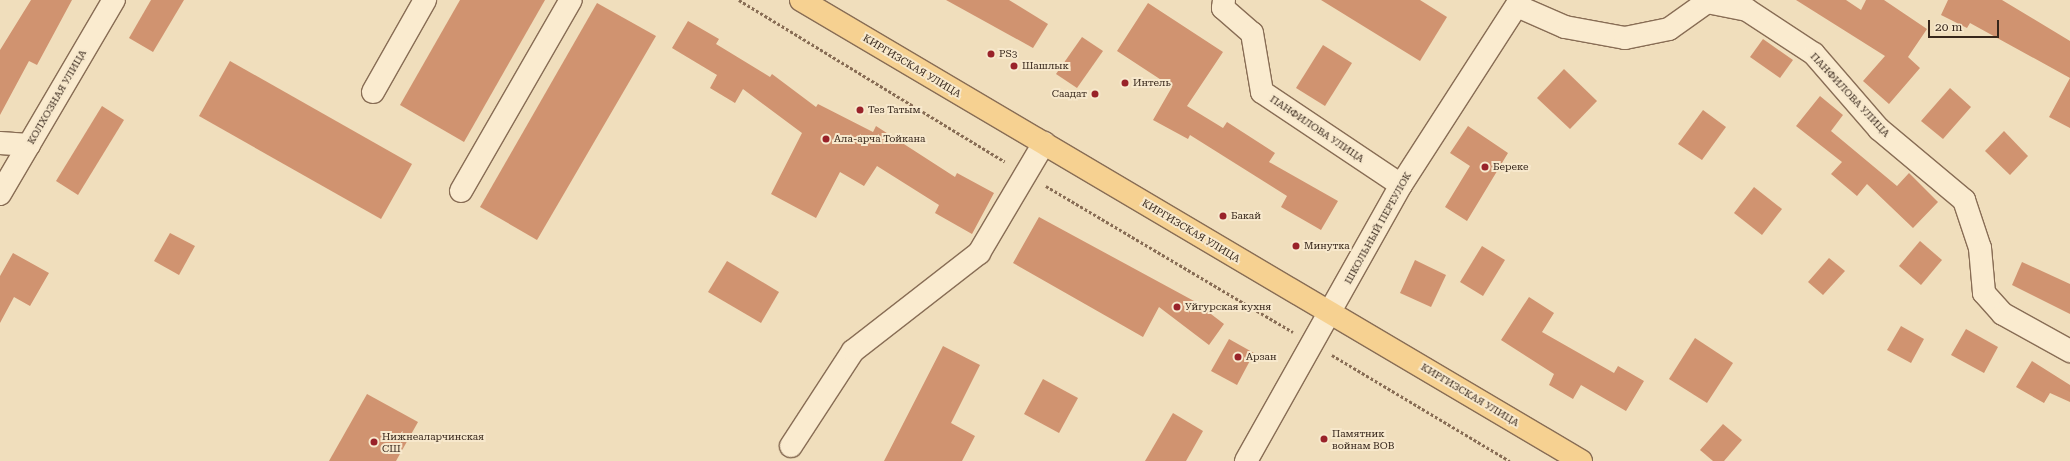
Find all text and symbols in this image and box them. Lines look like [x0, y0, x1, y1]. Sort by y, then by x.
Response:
scale bar [1930, 12, 2001, 38]
text: 20 m [1935, 20, 1962, 34]
street label: КИРГИЗСКАЯ УЛИЦА [861, 32, 963, 100]
street label: КОЛХОЗНАЯ УЛИЦА [25, 48, 89, 146]
place label: PS3 [999, 48, 1017, 60]
marker: PS3 [986, 49, 996, 59]
street label: ПАНФИЛОВА УЛИЦА [1808, 50, 1892, 140]
place label: Шашлык [1022, 60, 1069, 72]
marker: Шашлык [1009, 61, 1019, 71]
place label: Интель [1133, 77, 1171, 89]
marker: Интель [1120, 78, 1130, 88]
place label: Саадат [1052, 88, 1087, 100]
marker: Саадат [1090, 89, 1100, 99]
street label: ПАНФИЛОВА УЛИЦА [1268, 93, 1366, 165]
place label: Тез Татым [868, 104, 921, 116]
marker: Тез Татым [855, 105, 865, 115]
place label: Ала-арча Тойкана [834, 133, 925, 145]
marker: Ала-арча Тойкана [821, 134, 831, 144]
place label: Береке [1493, 161, 1528, 173]
marker: Береке [1480, 162, 1490, 172]
street label: ШКОЛЬНЫЙ ПЕРЕУЛОК [1342, 170, 1414, 286]
street label: КИРГИЗСКАЯ УЛИЦА [1140, 197, 1242, 265]
place label: Бакай [1231, 210, 1261, 222]
marker: Бакай [1218, 211, 1228, 221]
place label: Минутка [1304, 240, 1350, 252]
marker: Минутка [1291, 241, 1301, 251]
place label: Уйгурская кухня [1185, 301, 1271, 313]
marker: Уйгурская кухня [1172, 302, 1182, 312]
place label: Арзан [1246, 351, 1276, 363]
marker: Арзан [1233, 352, 1243, 362]
street label: КИРГИЗСКАЯ УЛИЦА [1419, 361, 1521, 429]
place label: Памятник войнам ВОВ [1332, 427, 1394, 450]
place label: Нижнеаларчинская СШ [382, 430, 484, 454]
marker: Памятник войнам ВОВ [1319, 434, 1329, 444]
marker: Нижнеаларчинская СШ [369, 437, 379, 447]

